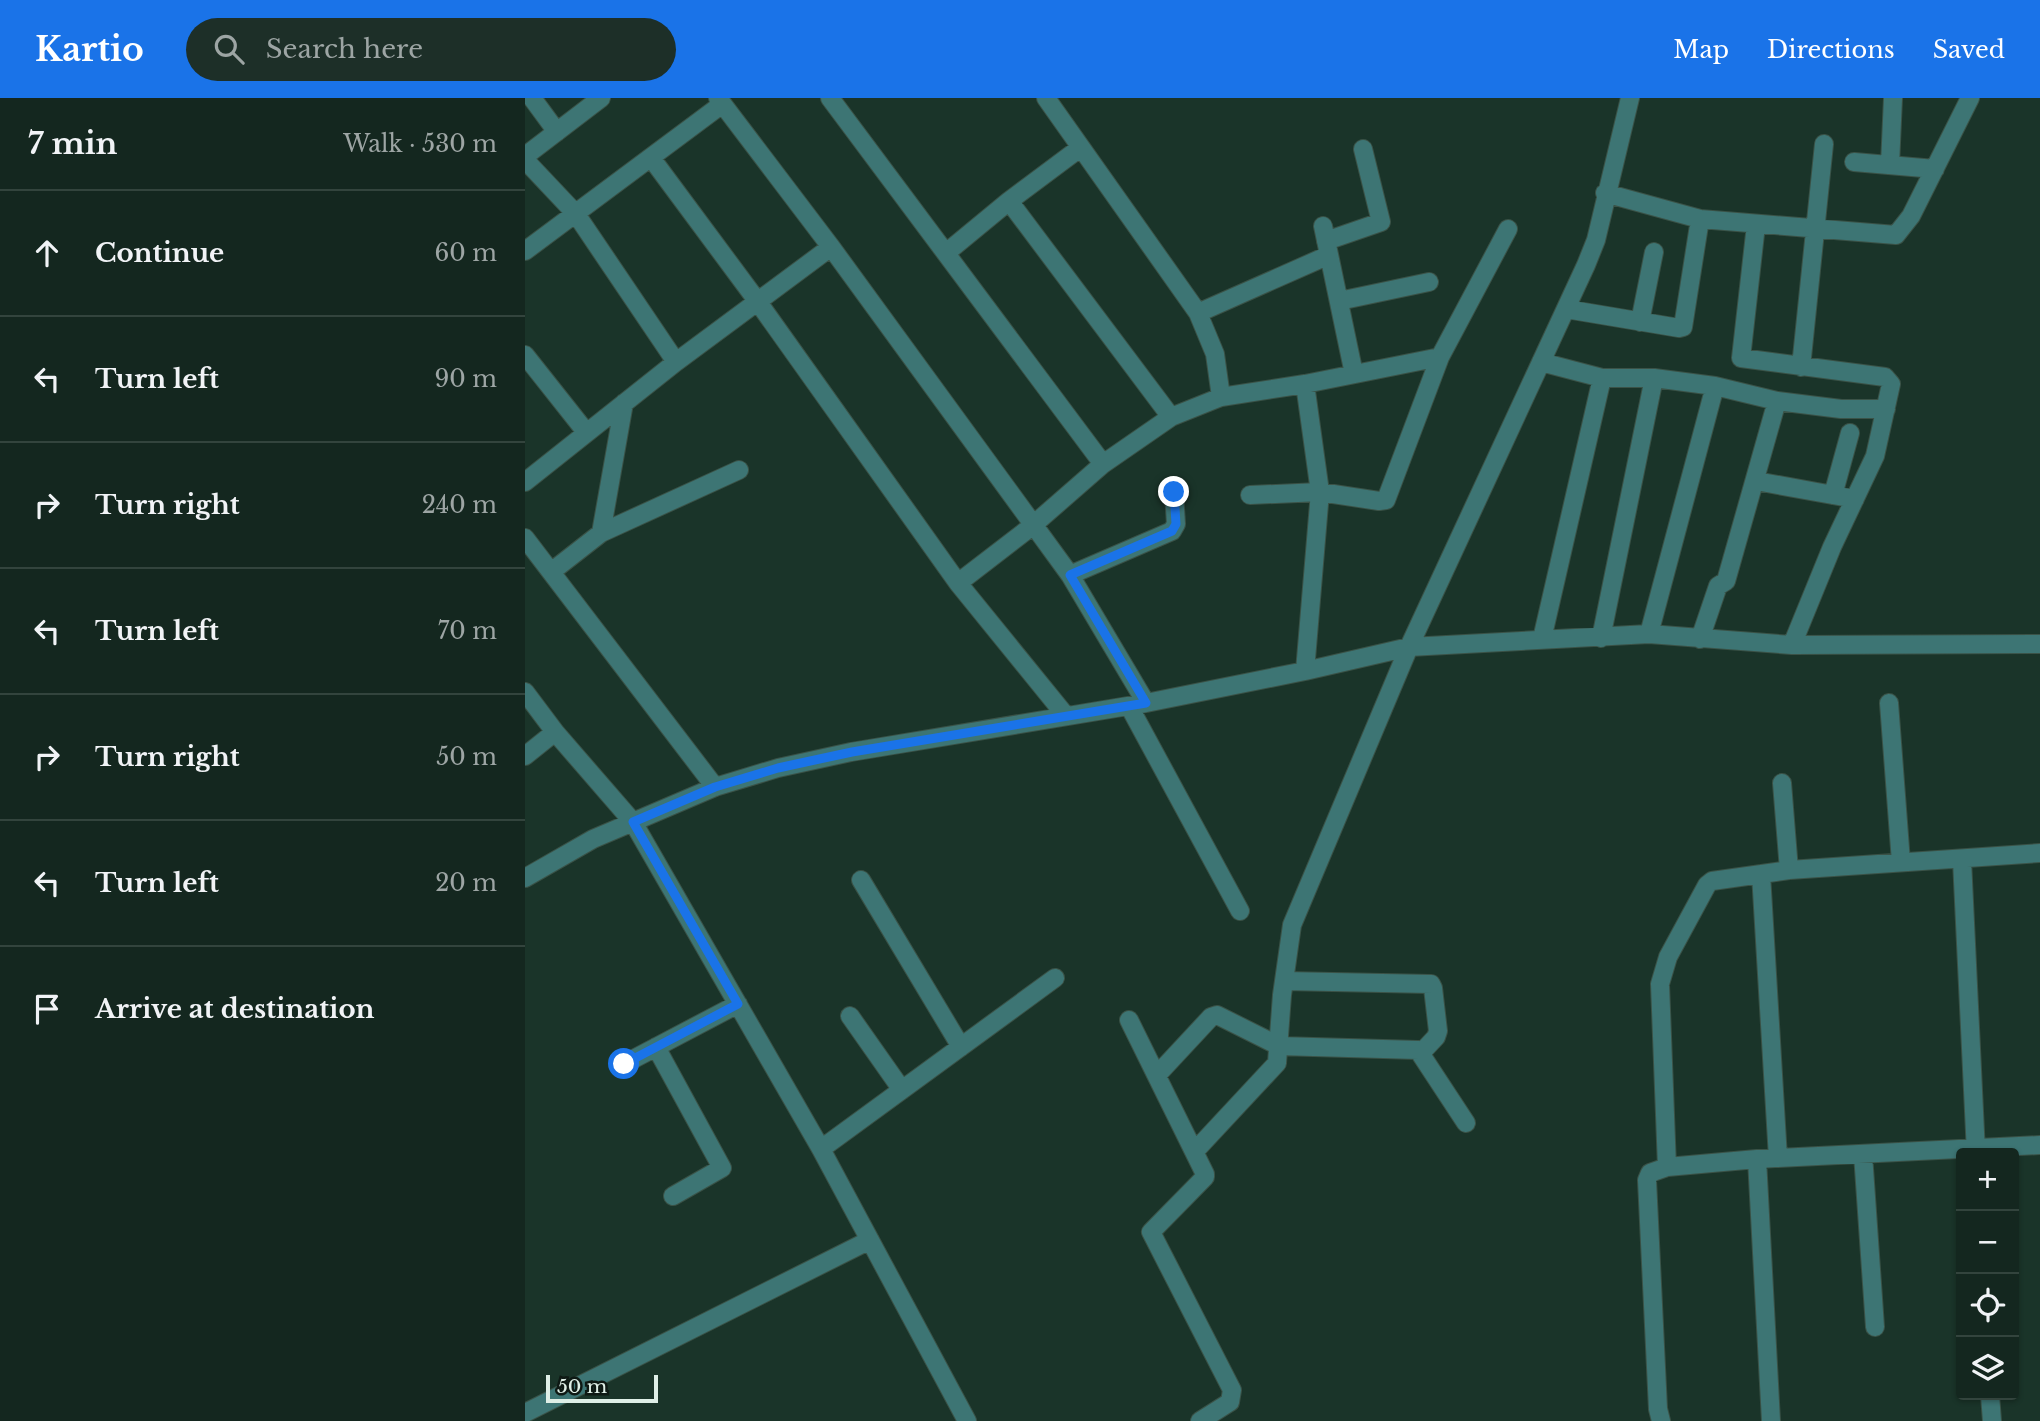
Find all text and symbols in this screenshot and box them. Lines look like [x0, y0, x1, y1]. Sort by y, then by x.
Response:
search box [186, 18, 676, 81]
text: Kartio [35, 29, 144, 70]
icon: search [210, 30, 248, 68]
text: Search here [266, 33, 423, 65]
text: Map [1673, 35, 1729, 64]
text: Directions [1767, 35, 1895, 64]
text: Saved [1933, 35, 2005, 64]
text: 7 min [28, 125, 117, 162]
text: Walk · 530 m [343, 130, 497, 158]
icon: ahead [28, 234, 66, 272]
text: Continue [95, 237, 224, 269]
text: 60 m [435, 239, 497, 267]
icon: left [28, 360, 66, 398]
text: Turn left [95, 363, 219, 395]
text: 90 m [435, 365, 497, 393]
route end [1158, 476, 1189, 507]
icon: right [28, 486, 66, 524]
text: Turn right [95, 489, 240, 521]
text: 240 m [422, 491, 497, 519]
icon: left [28, 612, 66, 650]
text: Turn left [95, 615, 219, 647]
text: 70 m [438, 617, 497, 645]
icon: right [28, 738, 66, 776]
text: Turn right [95, 741, 240, 773]
text: 50 m [436, 743, 497, 771]
icon: left [28, 864, 66, 902]
text: Turn left [95, 867, 219, 899]
text: 20 m [435, 869, 497, 897]
icon: arrive [28, 990, 66, 1028]
text: Arrive at destination [95, 993, 375, 1025]
route start [608, 1048, 639, 1079]
map controls [1956, 1148, 2019, 1400]
button: + [1956, 1148, 2019, 1211]
button: − [1956, 1211, 2019, 1274]
button: locate [1956, 1274, 2019, 1337]
button: layers [1956, 1337, 2019, 1400]
scale bar [546, 1372, 658, 1404]
text: 50 m [557, 1375, 607, 1398]

